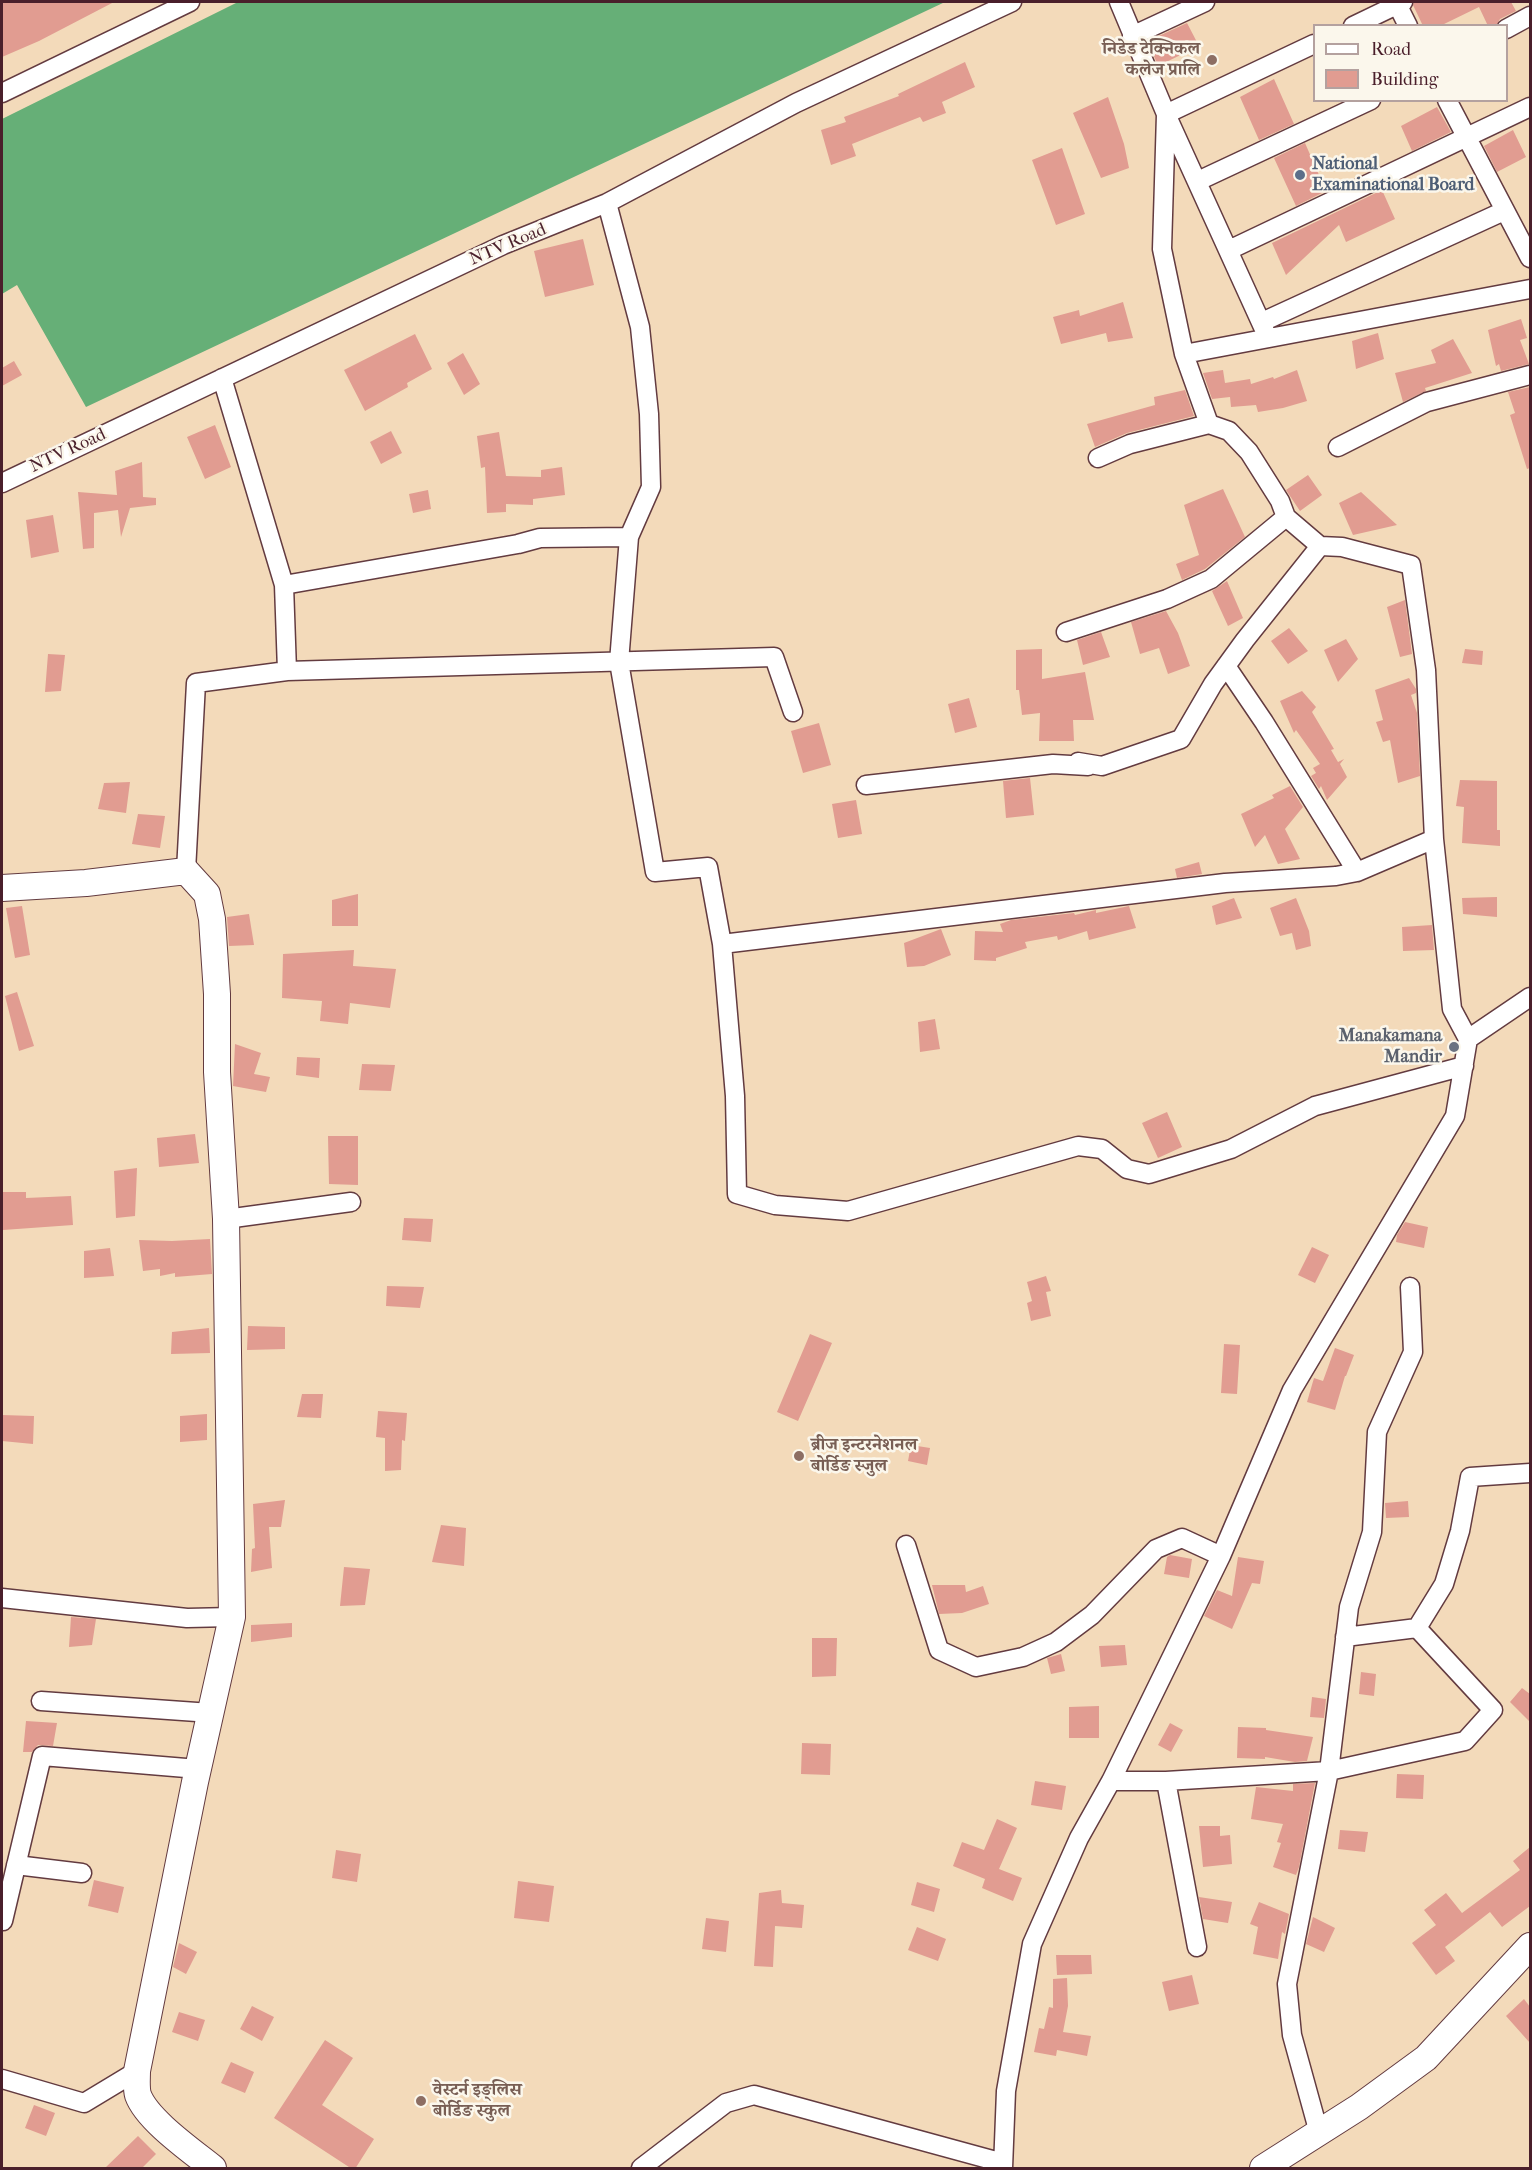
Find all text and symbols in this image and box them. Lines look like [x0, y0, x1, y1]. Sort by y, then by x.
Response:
legend [1313, 24, 1508, 102]
place label: निडेड टेक्निकल कलेज प्रालि [1102, 39, 1200, 82]
text: Road [1371, 39, 1411, 60]
marker: निडेड टेक्निकल कलेज प्रालि [1205, 53, 1219, 67]
text: Building [1371, 69, 1438, 90]
place label: National Examinational Board [1312, 154, 1474, 196]
marker: National Examinational Board [1293, 168, 1307, 182]
street label: NTV Road [466, 219, 550, 271]
street label: NTV Road [26, 424, 110, 478]
place label: Manakamana Mandir [1339, 1026, 1442, 1068]
marker: Manakamana Mandir [1447, 1040, 1461, 1054]
place label: ब्रीज इन्टरनेशनल बोर्डिङ स्जुल [811, 1435, 917, 1478]
marker: ब्रीज इन्टरनेशनल बोर्डिङ स्जुल [792, 1449, 806, 1463]
place label: वेस्टर्न इङ्लिस बोर्डिङ स्कुल [433, 2080, 522, 2122]
marker: वेस्टर्न इङ्लिस बोर्डिङ स्कुल [414, 2094, 428, 2108]

